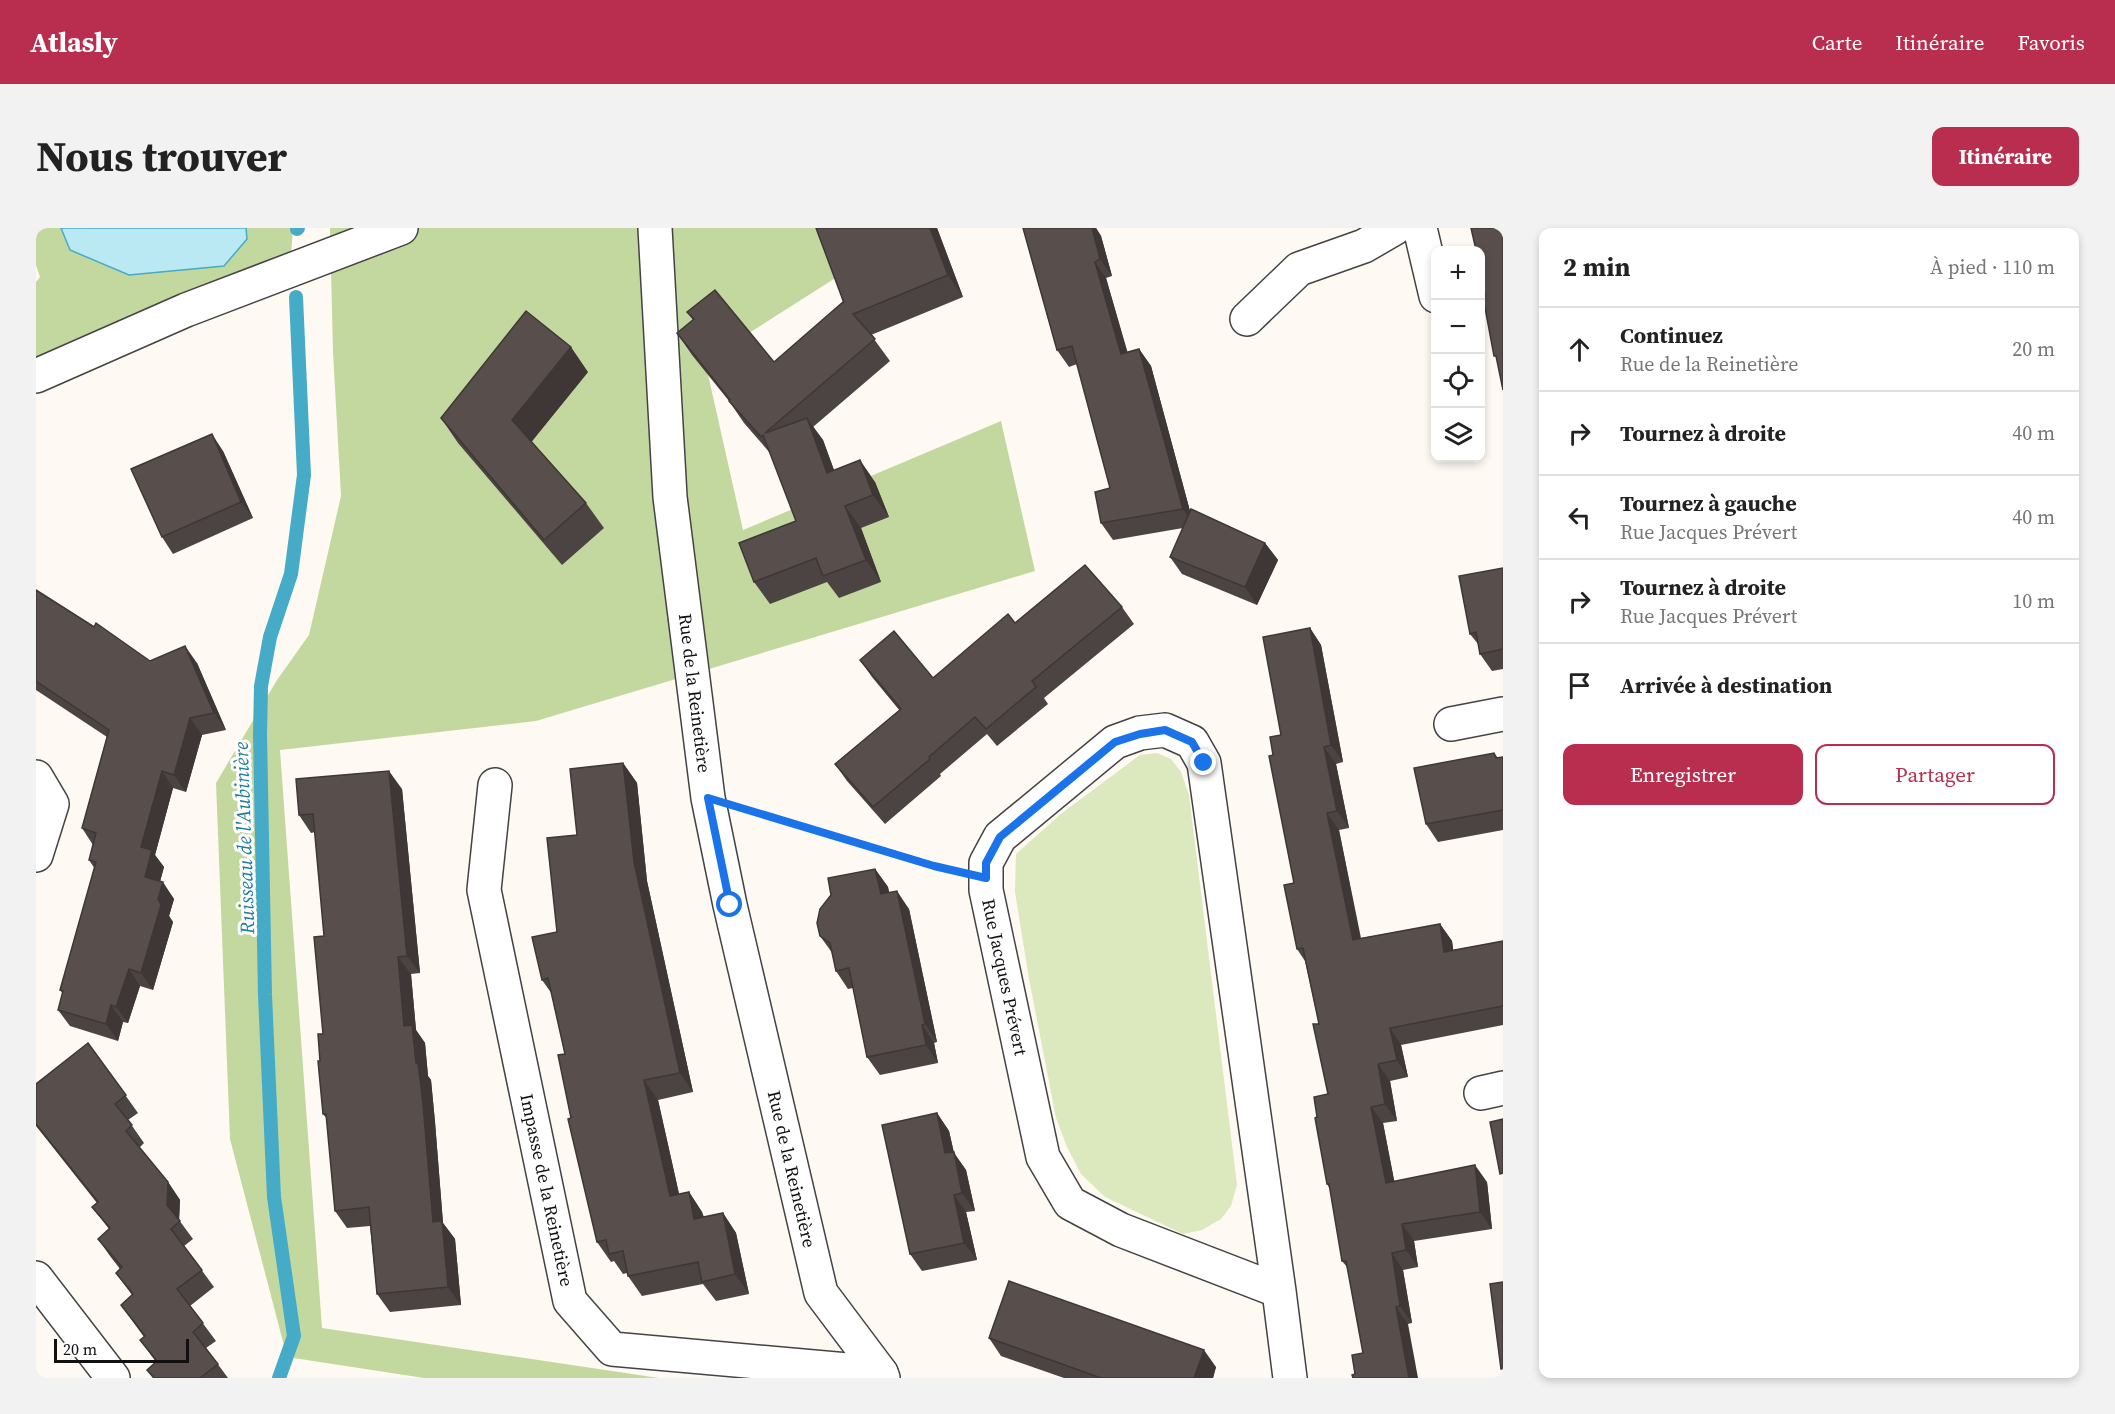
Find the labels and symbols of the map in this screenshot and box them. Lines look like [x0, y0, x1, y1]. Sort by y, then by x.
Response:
street label: Rue de la Reinetière [673, 612, 717, 774]
water label: Ruisseau de l'Aubinière [227, 741, 261, 936]
route end [1190, 749, 1216, 775]
route start [716, 891, 742, 917]
street label: Rue Jacques Prévert [976, 896, 1034, 1058]
street label: Rue de la Reinetière [762, 1088, 822, 1250]
street label: Impasse de la Reinetière [514, 1091, 580, 1289]
scale bar [54, 1336, 189, 1364]

